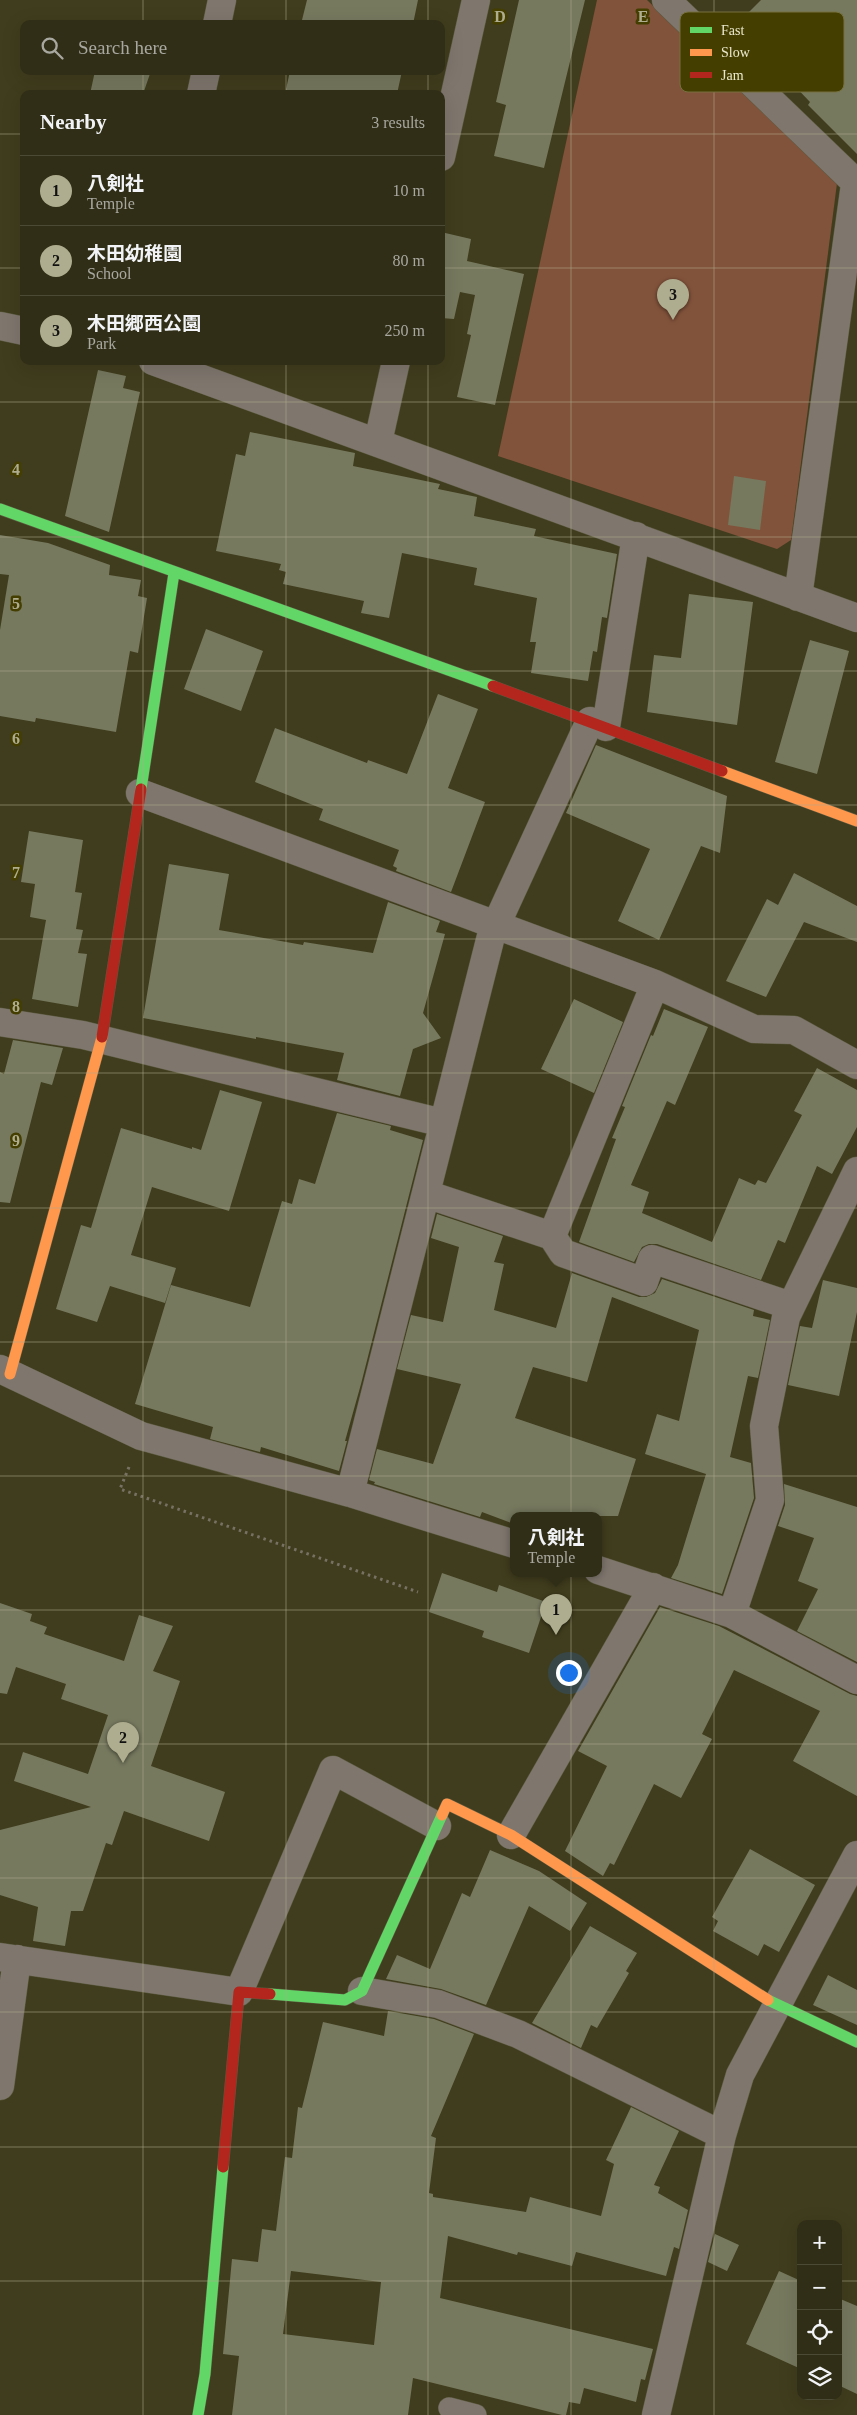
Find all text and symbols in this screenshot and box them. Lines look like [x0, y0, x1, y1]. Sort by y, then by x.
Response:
text: D [494, 8, 506, 25]
text: E [638, 8, 648, 25]
legend [680, 12, 844, 92]
search box [20, 20, 445, 75]
text: Fast [721, 23, 744, 38]
icon: search [38, 34, 66, 62]
text: Search here [78, 37, 167, 58]
text: Slow [721, 45, 751, 60]
text: Jam [721, 68, 744, 83]
text: Nearby [40, 110, 107, 134]
text: 3 results [371, 114, 425, 131]
text: 八剣社 [87, 173, 144, 194]
text: 1 [52, 182, 60, 199]
text: 10 m [393, 182, 425, 199]
text: Temple [87, 195, 135, 212]
text: 木田幼稚園 [87, 243, 182, 264]
text: 2 [52, 252, 60, 269]
text: 80 m [393, 252, 425, 269]
text: School [87, 265, 131, 282]
pin: 3 [657, 279, 689, 320]
text: 木田郷西公園 [87, 313, 201, 334]
text: 3 [52, 322, 60, 339]
text: 250 m [385, 322, 425, 339]
text: Park [87, 335, 116, 352]
text: 4 [12, 461, 20, 478]
text: 5 [12, 595, 20, 612]
text: 6 [12, 730, 20, 747]
text: 7 [12, 864, 20, 881]
text: 8 [12, 998, 20, 1015]
text: 9 [12, 1132, 20, 1149]
popup [510, 1512, 602, 1577]
text: 八剣社 [527, 1527, 585, 1548]
text: Temple [527, 1549, 575, 1566]
pin: 1 [540, 1594, 572, 1635]
your location [556, 1660, 582, 1686]
pin: 2 [107, 1722, 139, 1763]
map controls [797, 2220, 842, 2400]
button: + [797, 2220, 842, 2265]
button: − [797, 2265, 842, 2310]
button: locate [797, 2310, 842, 2355]
button: layers [797, 2355, 842, 2400]

